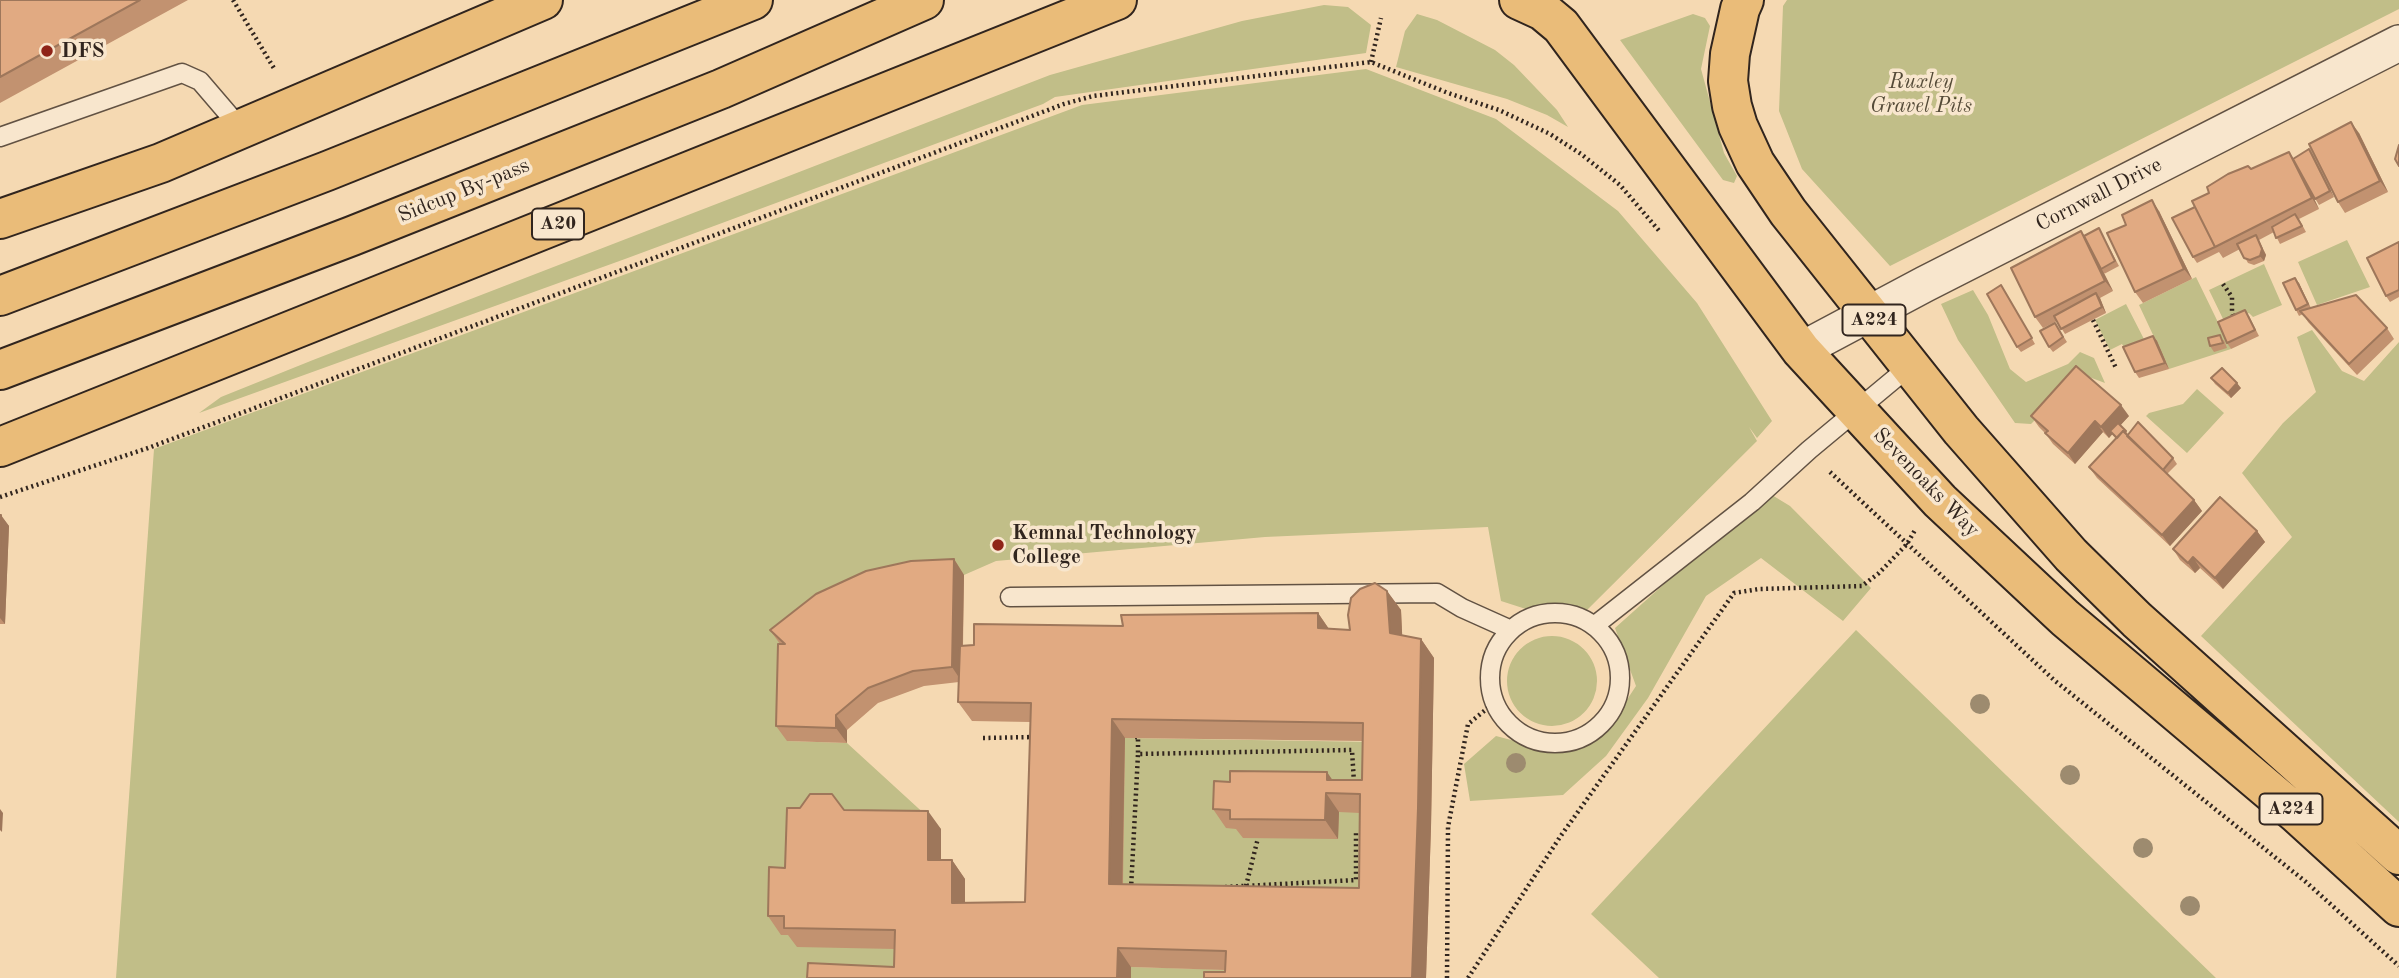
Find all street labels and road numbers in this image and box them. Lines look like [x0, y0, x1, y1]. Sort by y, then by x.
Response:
street label: Cornwall Drive [2032, 152, 2166, 238]
street label: Sidcup By-pass [395, 153, 533, 229]
road number: A20 [532, 208, 584, 240]
road number: A224 [1842, 304, 1906, 336]
street label: Sevenoaks Way [1867, 423, 1985, 543]
road number: A224 [2260, 794, 2322, 824]

